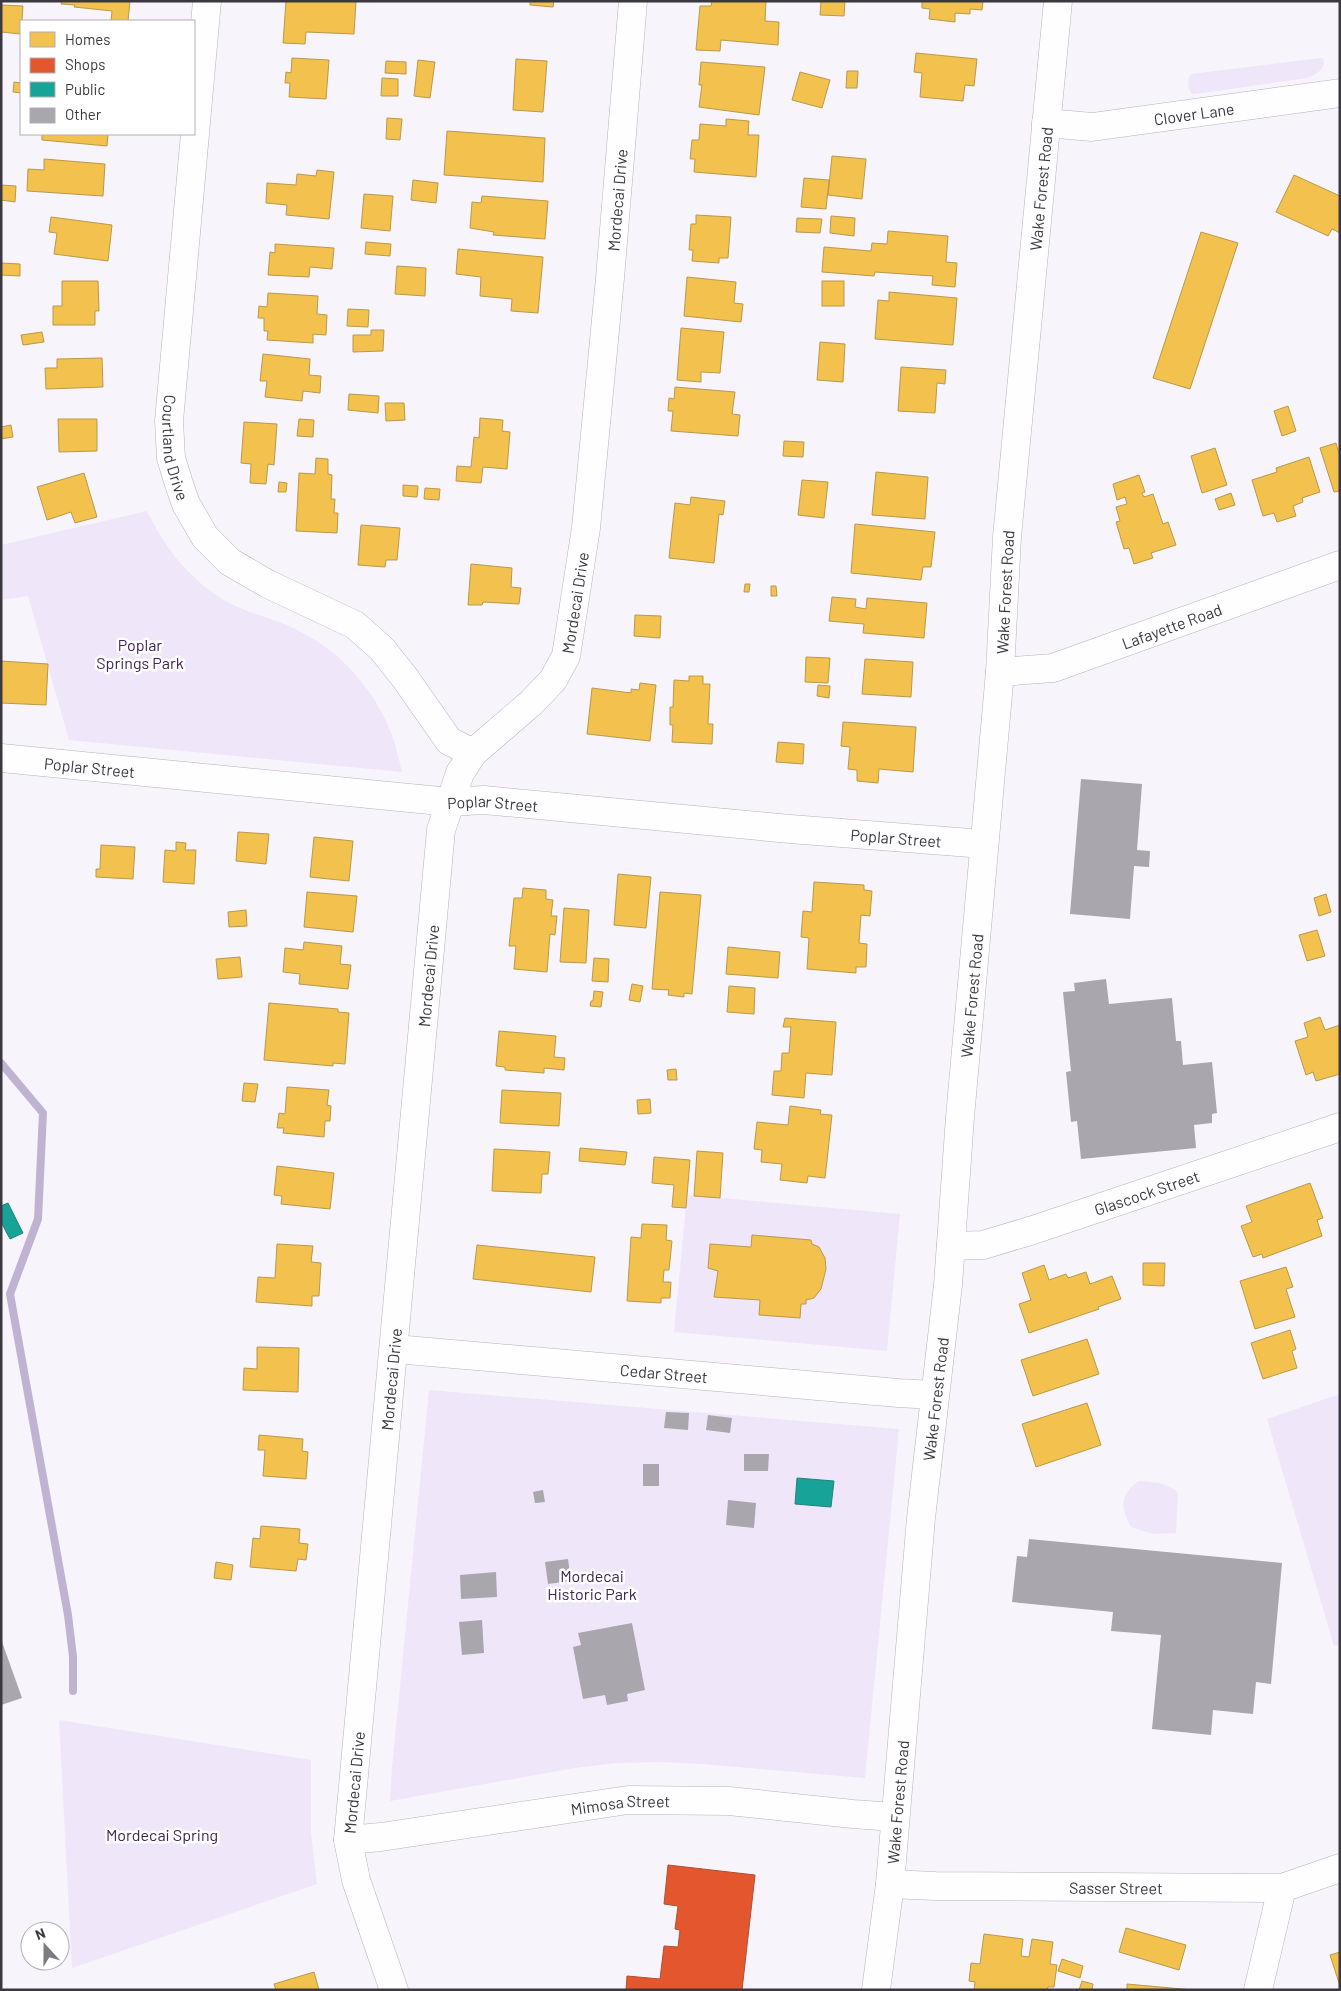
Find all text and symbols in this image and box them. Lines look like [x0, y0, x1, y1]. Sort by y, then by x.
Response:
legend [20, 20, 195, 135]
text: Homes [65, 30, 110, 48]
text: Shops [65, 55, 105, 73]
text: Public [65, 80, 105, 98]
street label: Clover Lane [1152, 98, 1235, 128]
text: Other [65, 105, 102, 123]
street label: Wake Forest Road [1025, 126, 1055, 252]
street label: Mordecai Drive [603, 148, 630, 252]
street label: Courtland Drive [159, 394, 193, 503]
street label: Wake Forest Road [991, 529, 1017, 655]
street label: Mordecai Drive [557, 551, 592, 655]
street label: Lafayette Road [1119, 599, 1224, 652]
park label: Poplar Springs Park [96, 635, 184, 672]
street label: Poplar Street [43, 753, 136, 781]
street label: Poplar Street [447, 790, 539, 815]
street label: Poplar Street [850, 824, 942, 850]
street label: Mordecai Drive [413, 924, 442, 1028]
street label: Wake Forest Road [956, 933, 986, 1059]
street label: Glascock Street [1092, 1165, 1202, 1218]
street label: Mordecai Drive [376, 1327, 405, 1431]
street label: Wake Forest Road [918, 1336, 951, 1462]
street label: Cedar Street [619, 1359, 709, 1386]
park label: Mordecai Historic Park [547, 1566, 637, 1603]
street label: Mordecai Drive [339, 1730, 367, 1834]
street label: Wake Forest Road [882, 1739, 912, 1865]
street label: Mimosa Street [569, 1790, 670, 1818]
park label: Mordecai Spring [106, 1825, 218, 1844]
street label: Sasser Street [1069, 1877, 1163, 1897]
north arrow [20, 1921, 70, 1971]
text: N [33, 1924, 48, 1943]

